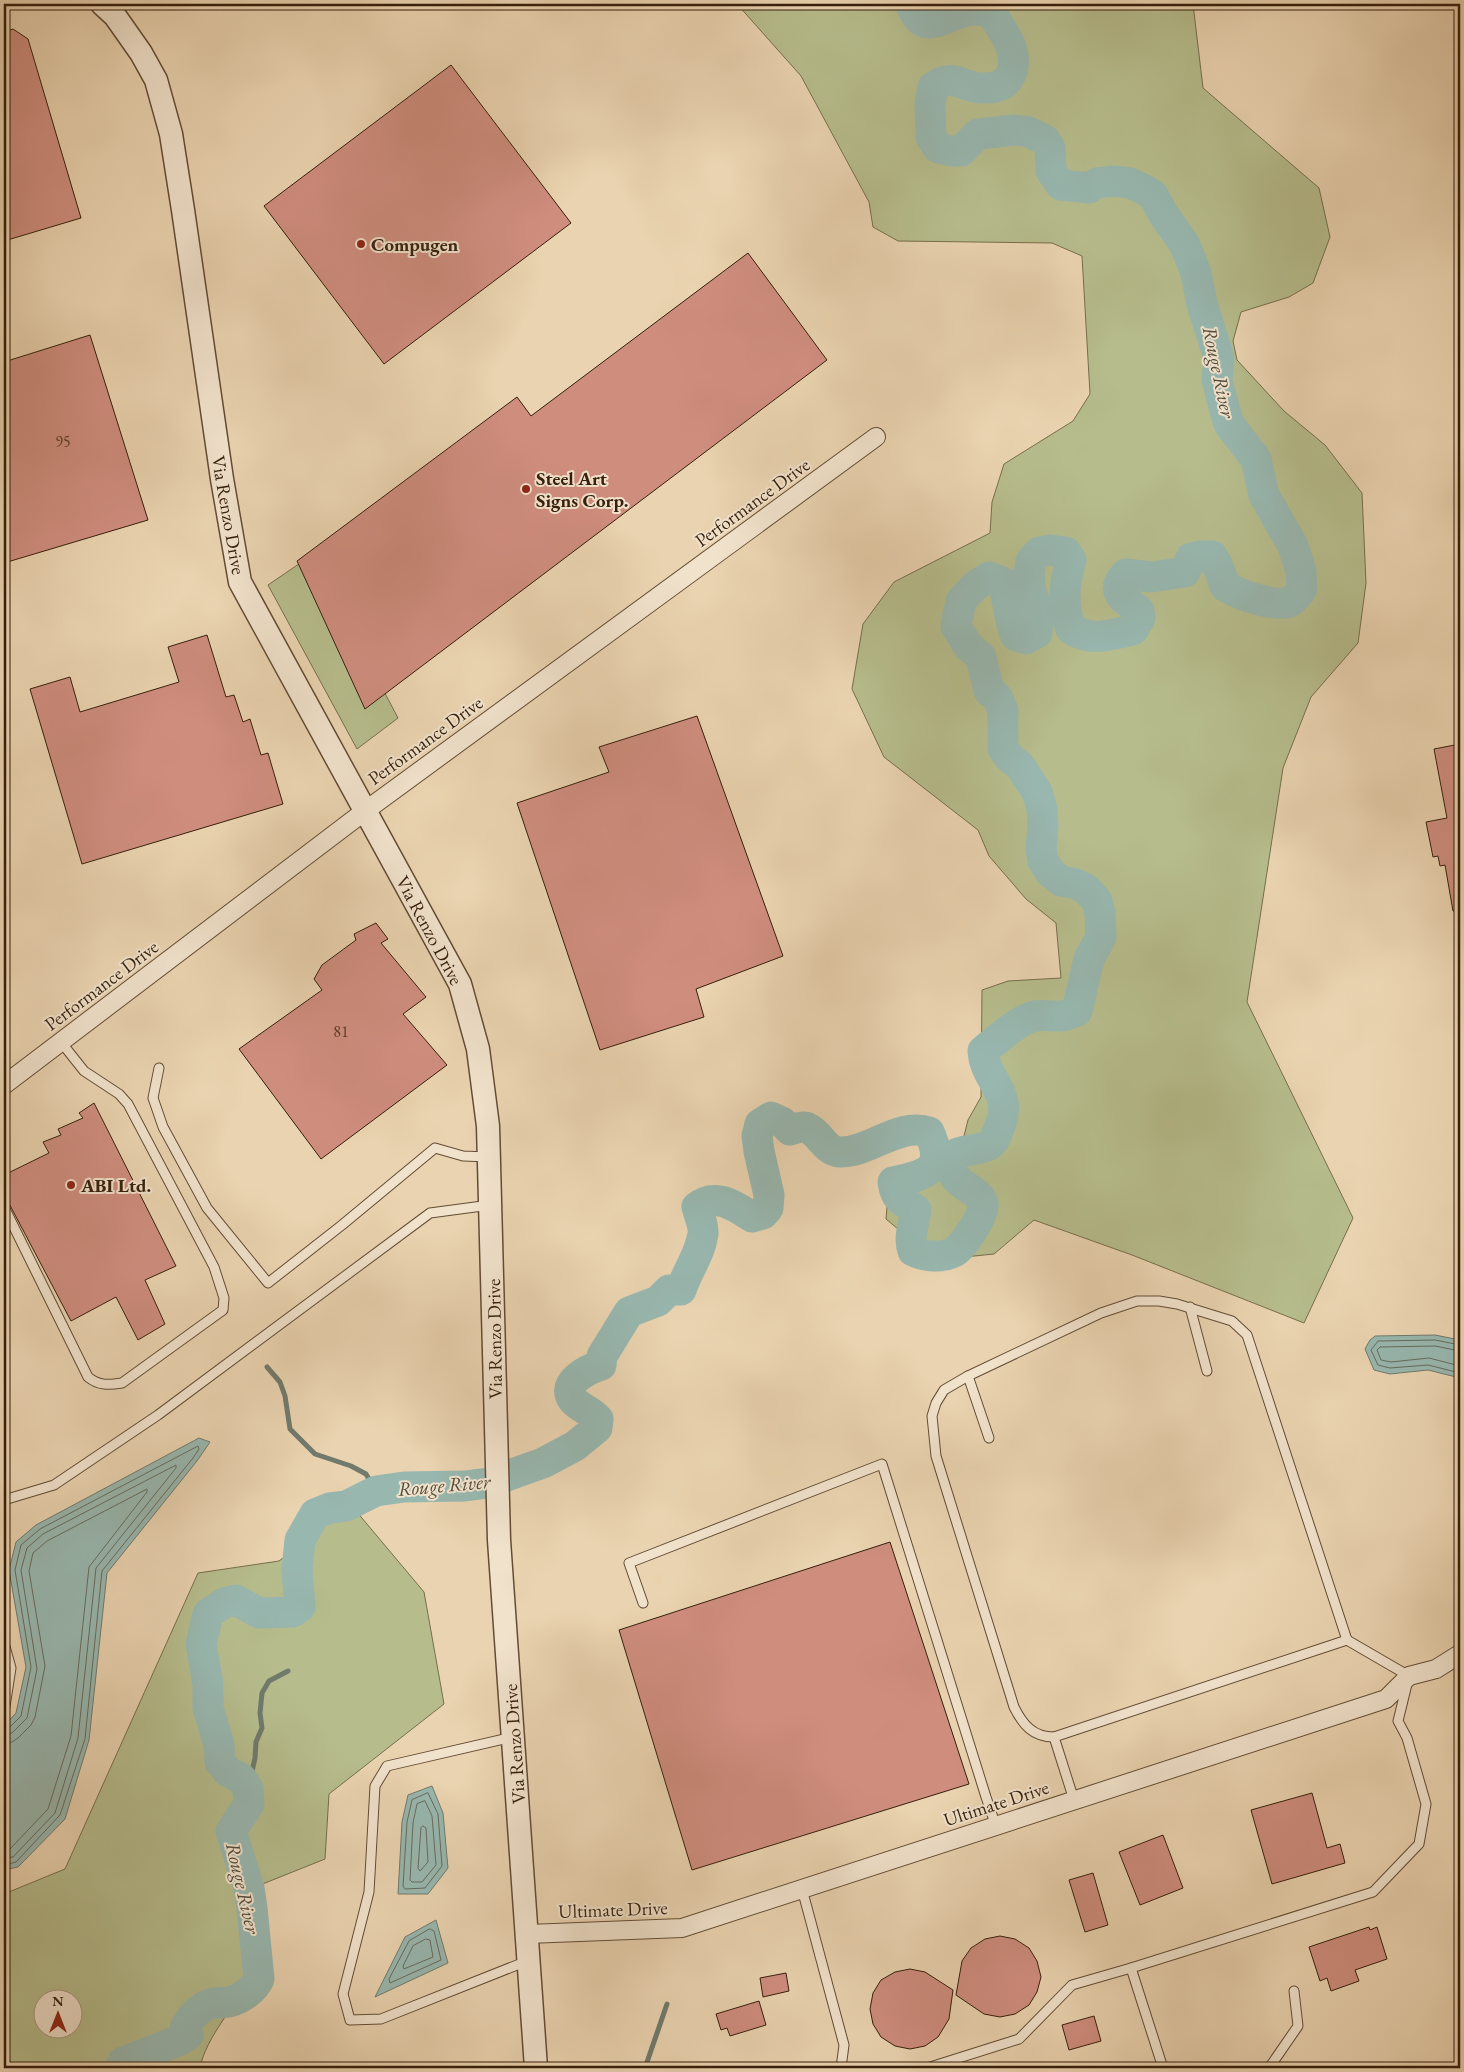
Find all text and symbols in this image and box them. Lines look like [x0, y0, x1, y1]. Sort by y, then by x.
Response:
place label: Compugen [371, 232, 459, 257]
marker: Compugen [355, 238, 367, 250]
water label: Rouge River [1197, 324, 1242, 421]
house number: 95 [55, 431, 71, 452]
street label: Performance Drive [690, 452, 815, 553]
street label: Via Renzo Drive [206, 454, 251, 577]
place label: Steel Art Signs Corp. [536, 466, 628, 513]
marker: Steel Art Signs Corp. [520, 483, 532, 495]
street label: Performance Drive [363, 690, 488, 791]
street label: Via Renzo Drive [390, 871, 469, 989]
street label: Performance Drive [39, 934, 163, 1036]
house number: 81 [333, 1021, 349, 1042]
place label: ABI Ltd. [80, 1173, 151, 1198]
marker: ABI Ltd. [65, 1179, 77, 1191]
street label: Via Renzo Drive [481, 1279, 508, 1399]
water label: Rouge River [397, 1468, 493, 1502]
street label: Via Renzo Drive [498, 1683, 531, 1805]
street label: Ultimate Drive [940, 1775, 1052, 1832]
water label: Rouge River [220, 1840, 266, 1938]
street label: Ultimate Drive [558, 1895, 668, 1924]
north arrow [32, 1990, 82, 2040]
text: N [52, 1992, 64, 2010]

